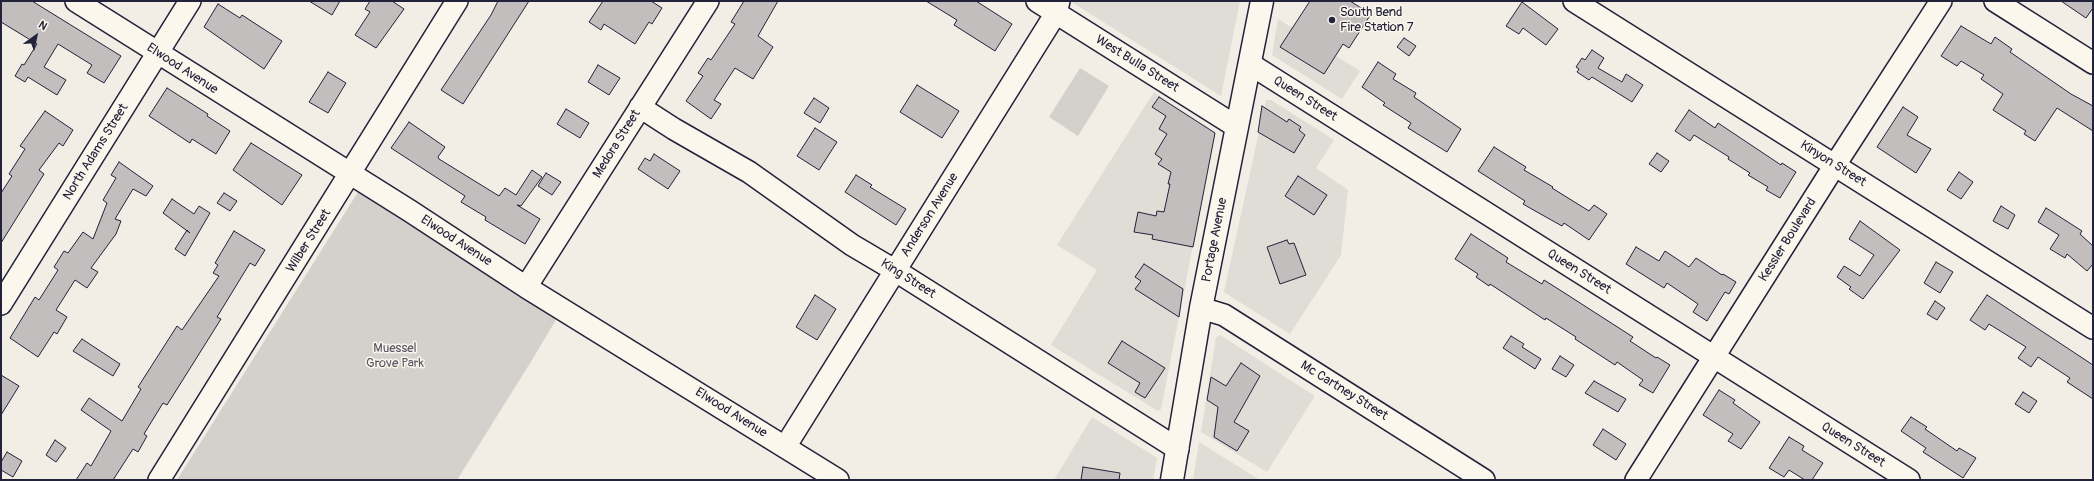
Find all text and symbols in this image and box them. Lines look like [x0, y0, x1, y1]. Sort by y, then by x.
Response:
place label: South Bend Fire Station 7 [1340, 5, 1414, 36]
marker: South Bend Fire Station 7 [1327, 15, 1337, 25]
north arrow [16, 16, 56, 56]
text: N [36, 18, 49, 33]
street label: West Bulla Street [1092, 32, 1182, 96]
street label: Elwood Avenue [143, 40, 221, 98]
street label: Queen Street [1270, 73, 1340, 125]
street label: North Adams Street [60, 101, 132, 203]
street label: Medora Street [590, 107, 644, 181]
street label: Kinyon Street [1797, 138, 1869, 190]
street label: Anderson Avenue [898, 170, 962, 260]
street label: Kessler Boulevard [1756, 195, 1820, 285]
street label: Portage Avenue [1199, 196, 1231, 284]
street label: Wilber Street [283, 206, 335, 276]
street label: Elwood Avenue [417, 212, 495, 270]
street label: Queen Street [1544, 246, 1614, 298]
street label: King Street [878, 256, 938, 302]
park label: Muessel Grove Park [366, 341, 424, 372]
street label: Mc Cartney Street [1297, 358, 1391, 424]
street label: Elwood Avenue [692, 385, 770, 441]
street label: Queen Street [1818, 419, 1888, 471]

